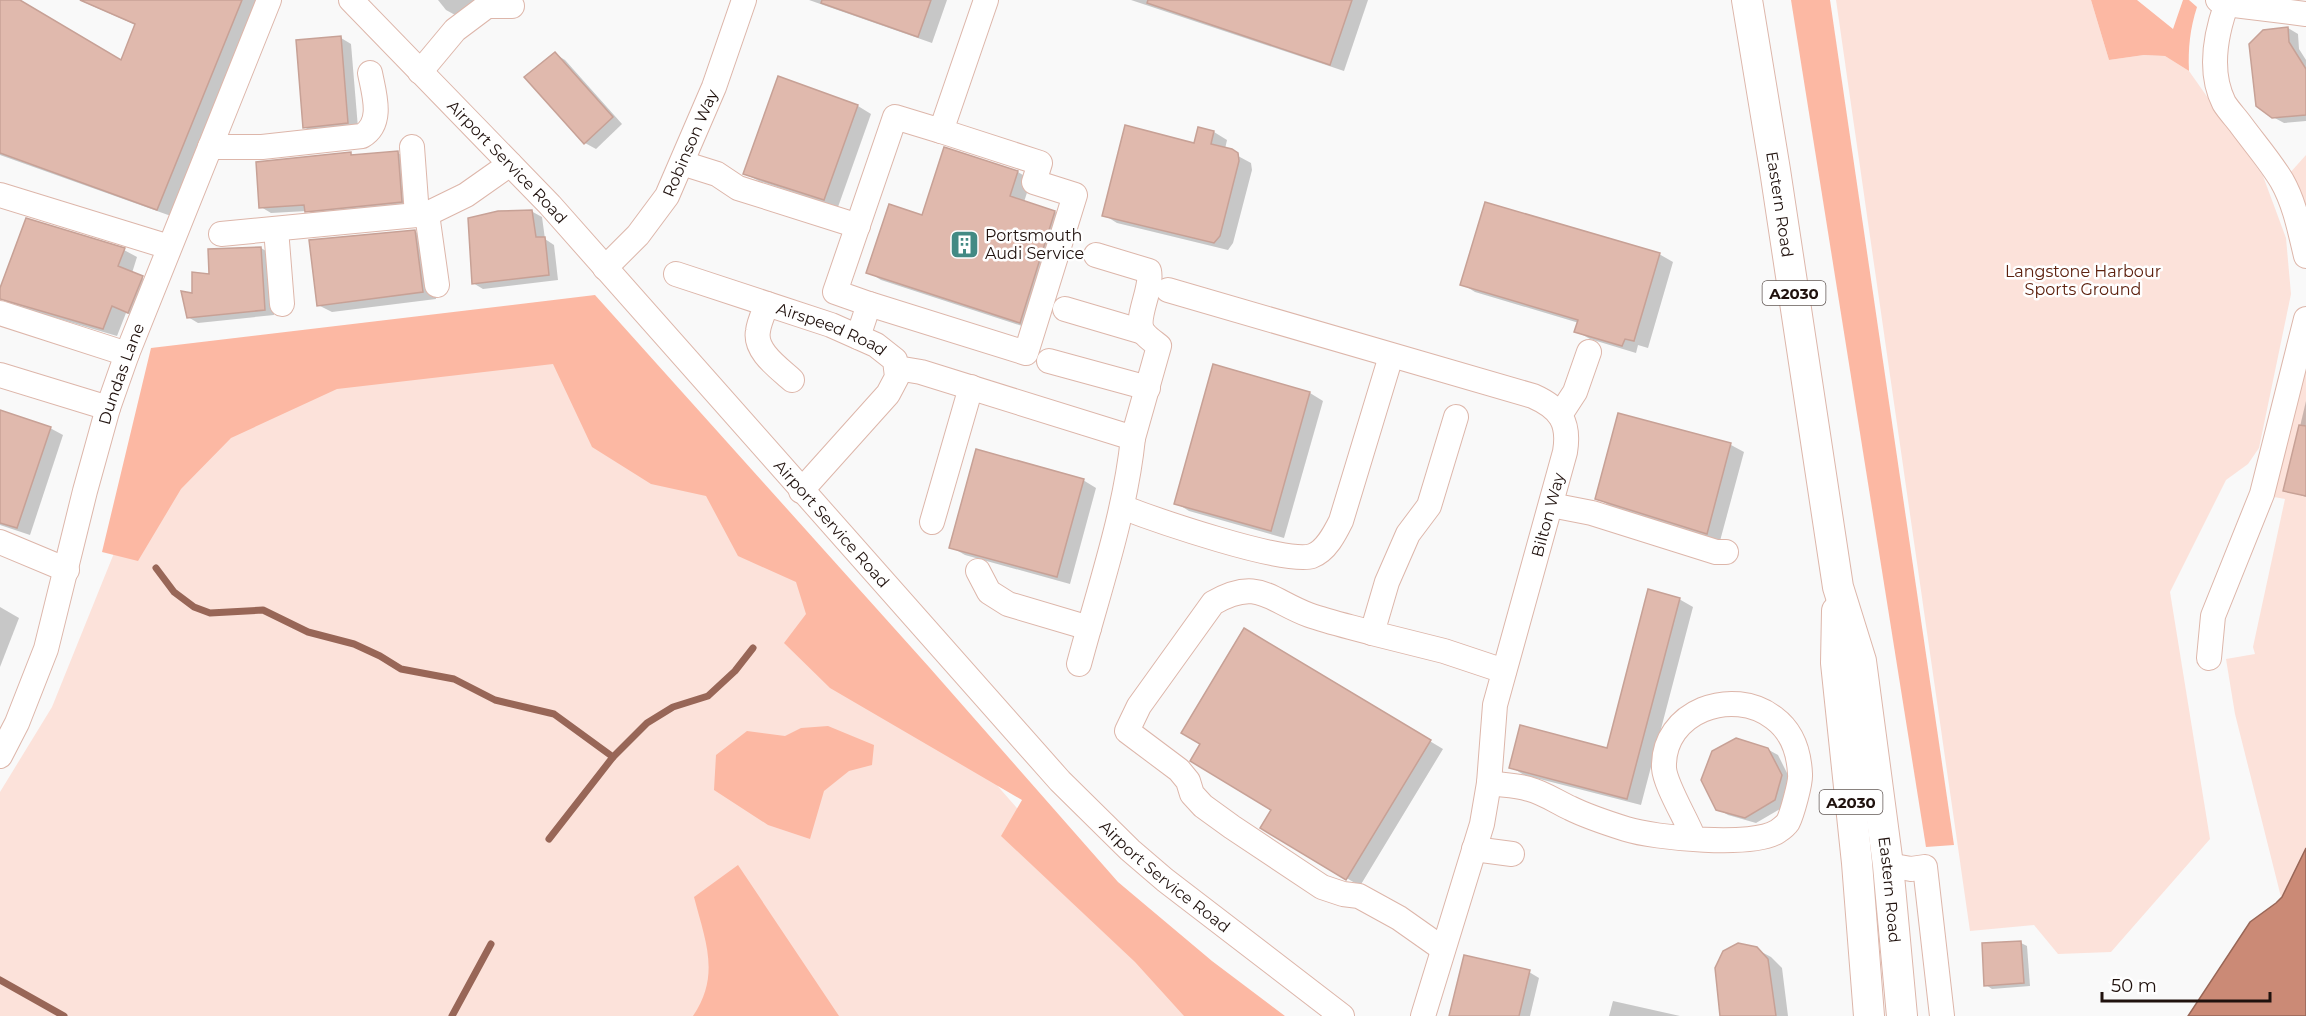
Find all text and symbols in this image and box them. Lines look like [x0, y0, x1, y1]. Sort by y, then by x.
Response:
street label: Robinson Way [658, 86, 722, 200]
street label: Airport Service Road [444, 96, 571, 227]
street label: Eastern Road [1763, 150, 1798, 259]
place label: Portsmouth Audi Service [985, 226, 1084, 263]
building icon: Portsmouth Audi Service [948, 228, 980, 260]
park label: Langstone Harbour Sports Ground [2005, 262, 2161, 299]
road number: A2030 [1762, 281, 1826, 305]
street label: Airspeed Road [774, 298, 891, 359]
street label: Dundas Lane [94, 320, 148, 427]
street label: Airport Service Road [770, 456, 893, 591]
street label: Bilton Way [1528, 470, 1568, 559]
road number: A2030 [1820, 790, 1882, 814]
street label: Airport Service Road [1096, 816, 1234, 936]
street label: Eastern Road [1875, 835, 1905, 944]
scale bar [2102, 965, 2270, 1003]
text: 50 m [2111, 975, 2157, 997]

